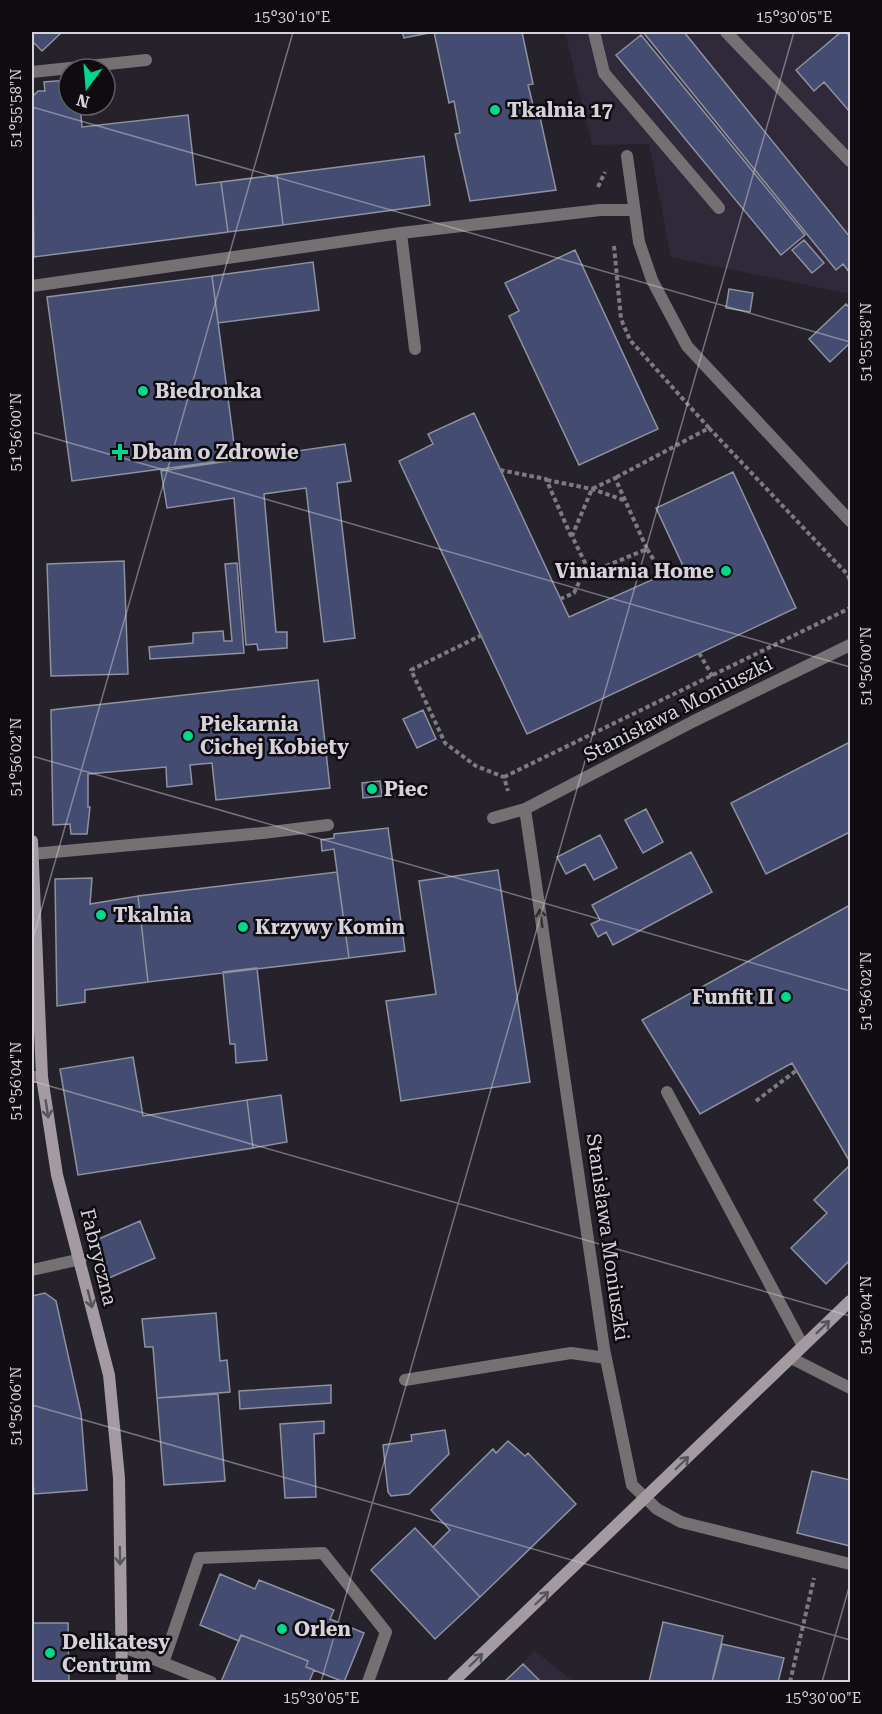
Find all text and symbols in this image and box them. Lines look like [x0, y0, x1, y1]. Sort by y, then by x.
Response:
text: 15°30'10"E [254, 8, 330, 26]
text: 15°30'05"E [756, 8, 832, 26]
north arrow [57, 57, 117, 117]
text: 51°55'58"N [7, 68, 25, 148]
text: N [74, 90, 92, 112]
place label: Tkalnia 17 [507, 98, 613, 122]
marker: Tkalnia 17 [488, 103, 502, 117]
text: 51°55'58"N [857, 302, 875, 382]
place label: Biedronka [155, 379, 262, 403]
marker: Biedronka [136, 384, 150, 398]
text: 51°56'00"N [7, 392, 25, 472]
place label: Dbam o Zdrowie [132, 440, 299, 464]
marker: Dbam o Zdrowie [113, 445, 127, 459]
place label: Viniarnia Home [555, 559, 714, 583]
marker: Viniarnia Home [719, 564, 733, 578]
text: 51°56'00"N [857, 626, 875, 706]
street label: Stanisława Moniuszki [579, 651, 777, 767]
place label: Piekarnia Cichej Kobiety [200, 712, 349, 759]
text: 51°56'02"N [7, 717, 25, 797]
marker: Piekarnia Cichej Kobiety [181, 729, 195, 743]
place label: Piec [384, 777, 429, 801]
marker: Piec [365, 782, 379, 796]
place label: Tkalnia [113, 903, 191, 927]
marker: Tkalnia [94, 908, 108, 922]
one-way arrow [535, 908, 546, 928]
place label: Krzywy Komin [255, 915, 406, 939]
marker: Krzywy Komin [236, 920, 250, 934]
text: 51°56'02"N [857, 951, 875, 1031]
place label: Funfit II [692, 985, 774, 1009]
marker: Funfit II [779, 990, 793, 1004]
text: 51°56'04"N [7, 1041, 25, 1121]
one-way arrow [42, 1099, 53, 1118]
street label: Stanisława Moniuszki [582, 1132, 634, 1342]
street label: Fabryczna [75, 1206, 123, 1308]
text: 51°56'04"N [857, 1275, 875, 1355]
one-way arrow [85, 1289, 97, 1308]
one-way arrow [815, 1320, 830, 1335]
text: 51°56'06"N [7, 1366, 25, 1446]
one-way arrow [675, 1455, 690, 1470]
one-way arrow [114, 1545, 126, 1565]
one-way arrow [534, 1590, 549, 1605]
place label: Orlen [294, 1617, 352, 1641]
marker: Orlen [275, 1622, 289, 1636]
place label: Delikatesy Centrum [62, 1630, 170, 1677]
marker: Delikatesy Centrum [43, 1646, 57, 1660]
one-way arrow [469, 1653, 484, 1668]
text: 15°30'05"E [283, 1689, 359, 1707]
text: 15°30'00"E [785, 1689, 861, 1707]

